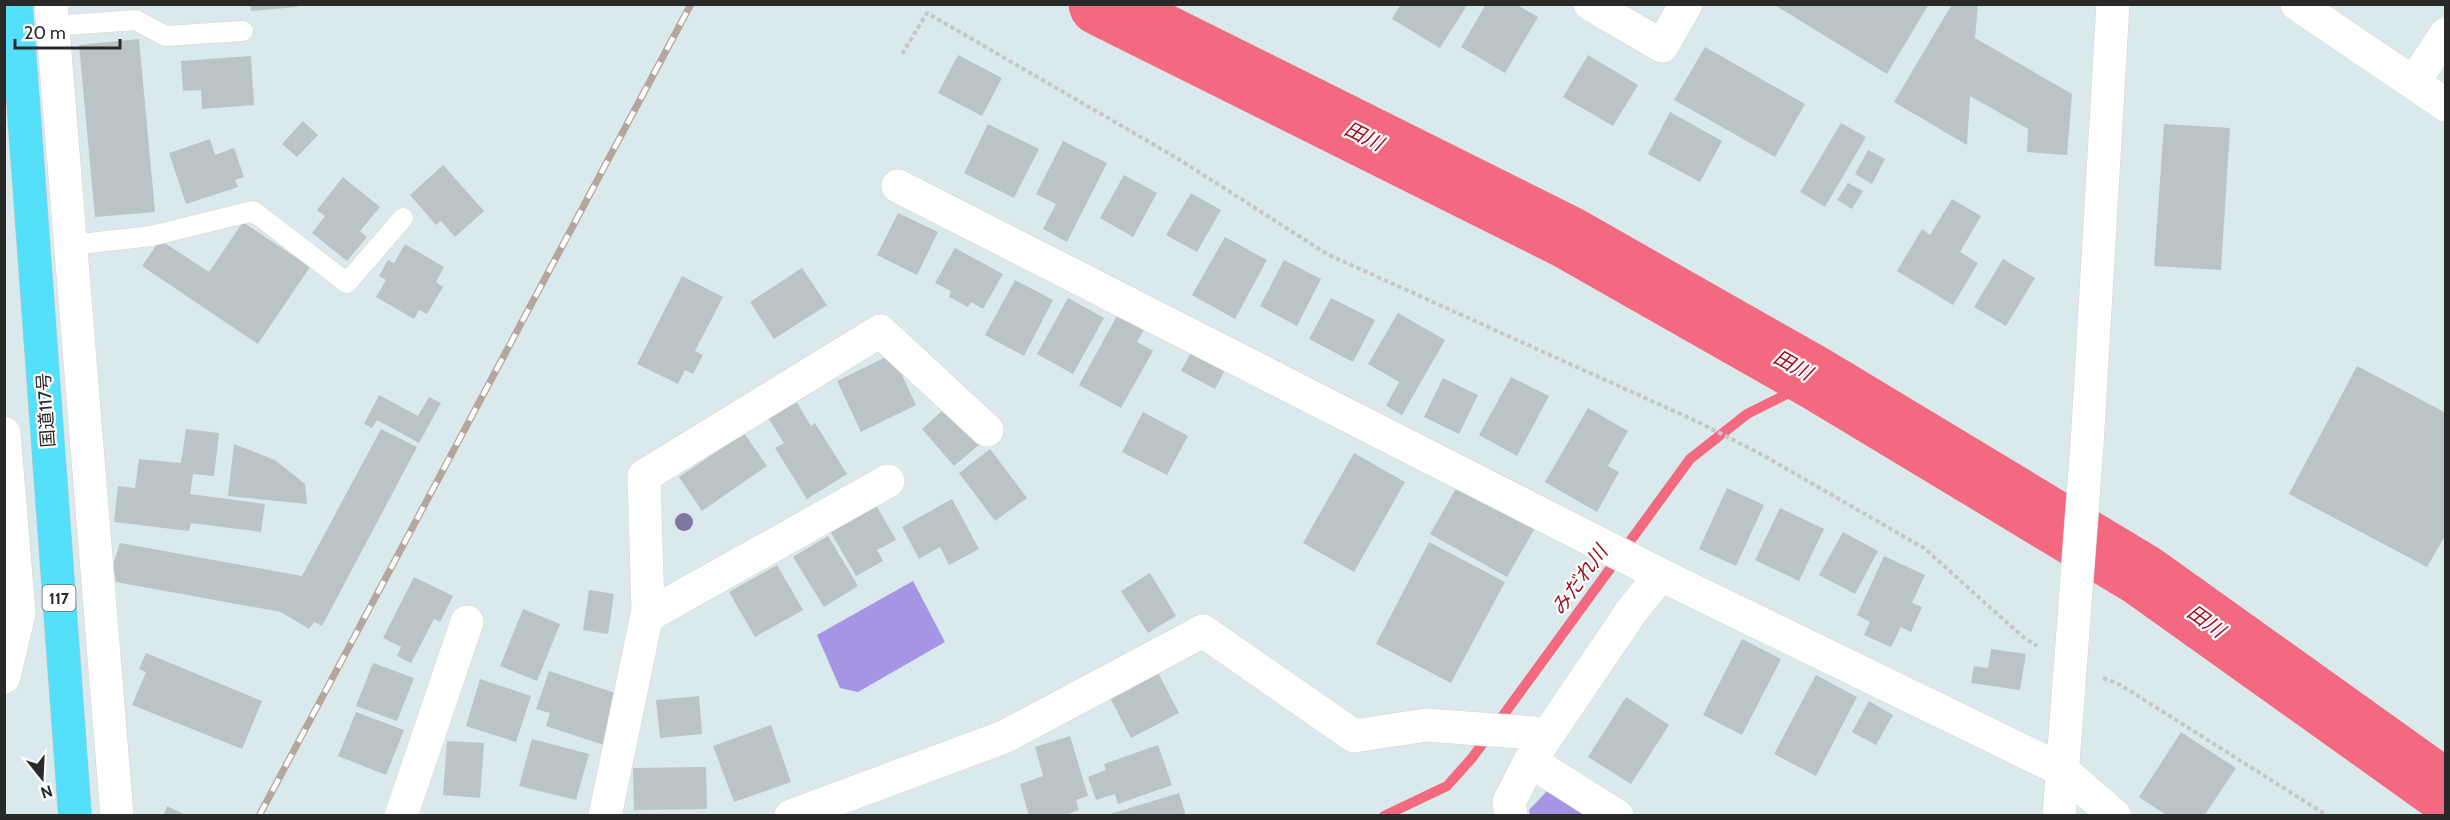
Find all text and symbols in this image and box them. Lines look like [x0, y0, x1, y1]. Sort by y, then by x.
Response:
scale bar [15, 12, 120, 50]
text: 20 m [24, 22, 66, 44]
water label: 田川 [1341, 116, 1389, 157]
water label: 田川 [1770, 345, 1818, 386]
street label: 国道117号 [32, 372, 60, 448]
water label: みだれ川 [1546, 539, 1613, 619]
road number: 117 [42, 585, 76, 611]
water label: 田川 [2183, 600, 2231, 644]
north arrow [12, 748, 72, 808]
text: N [38, 781, 55, 803]

